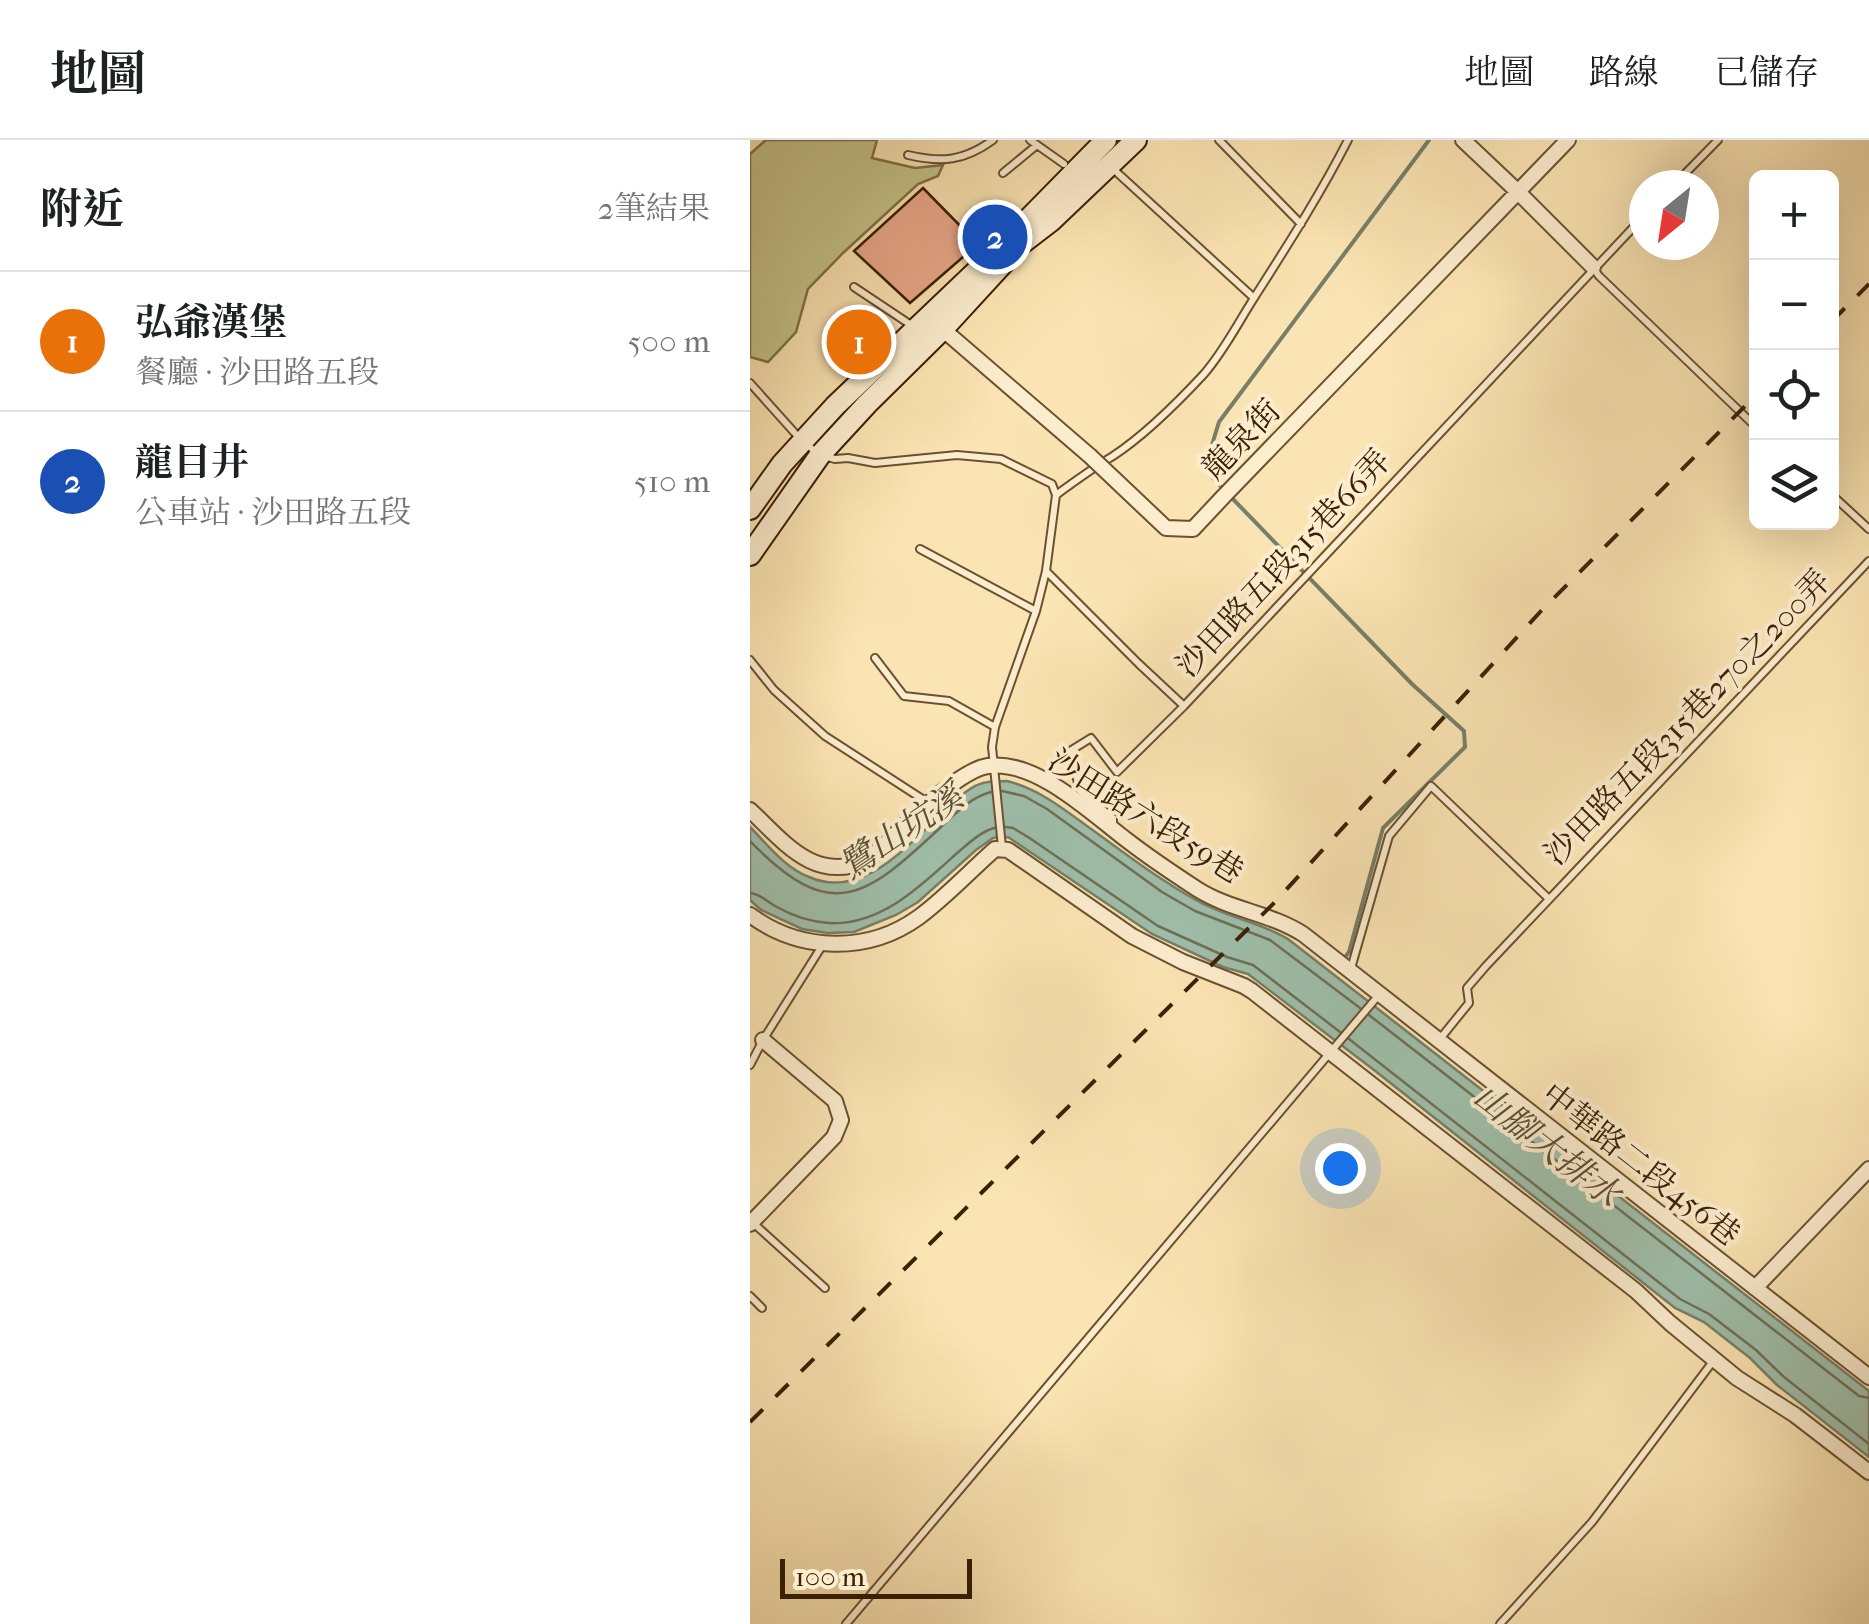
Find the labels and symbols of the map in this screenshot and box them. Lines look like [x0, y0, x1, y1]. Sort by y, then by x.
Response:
north arrow [1629, 170, 1719, 260]
pin: 2 [962, 199, 1028, 274]
pin: 1 [826, 304, 892, 380]
street label: 龍泉街 [1195, 392, 1288, 487]
street label: 沙田路五段315巷66弄 [1169, 442, 1398, 685]
street label: 沙田路五段315巷270之200弄 [1537, 562, 1838, 872]
street label: 沙田路六段59巷 [1042, 742, 1250, 891]
water label: 鷺山坑溪 [832, 773, 974, 888]
water label: 山腳大排水 [1465, 1075, 1631, 1217]
street label: 中華路二段456巷 [1534, 1076, 1747, 1253]
your location [1315, 1143, 1366, 1194]
scale bar [780, 1554, 972, 1598]

